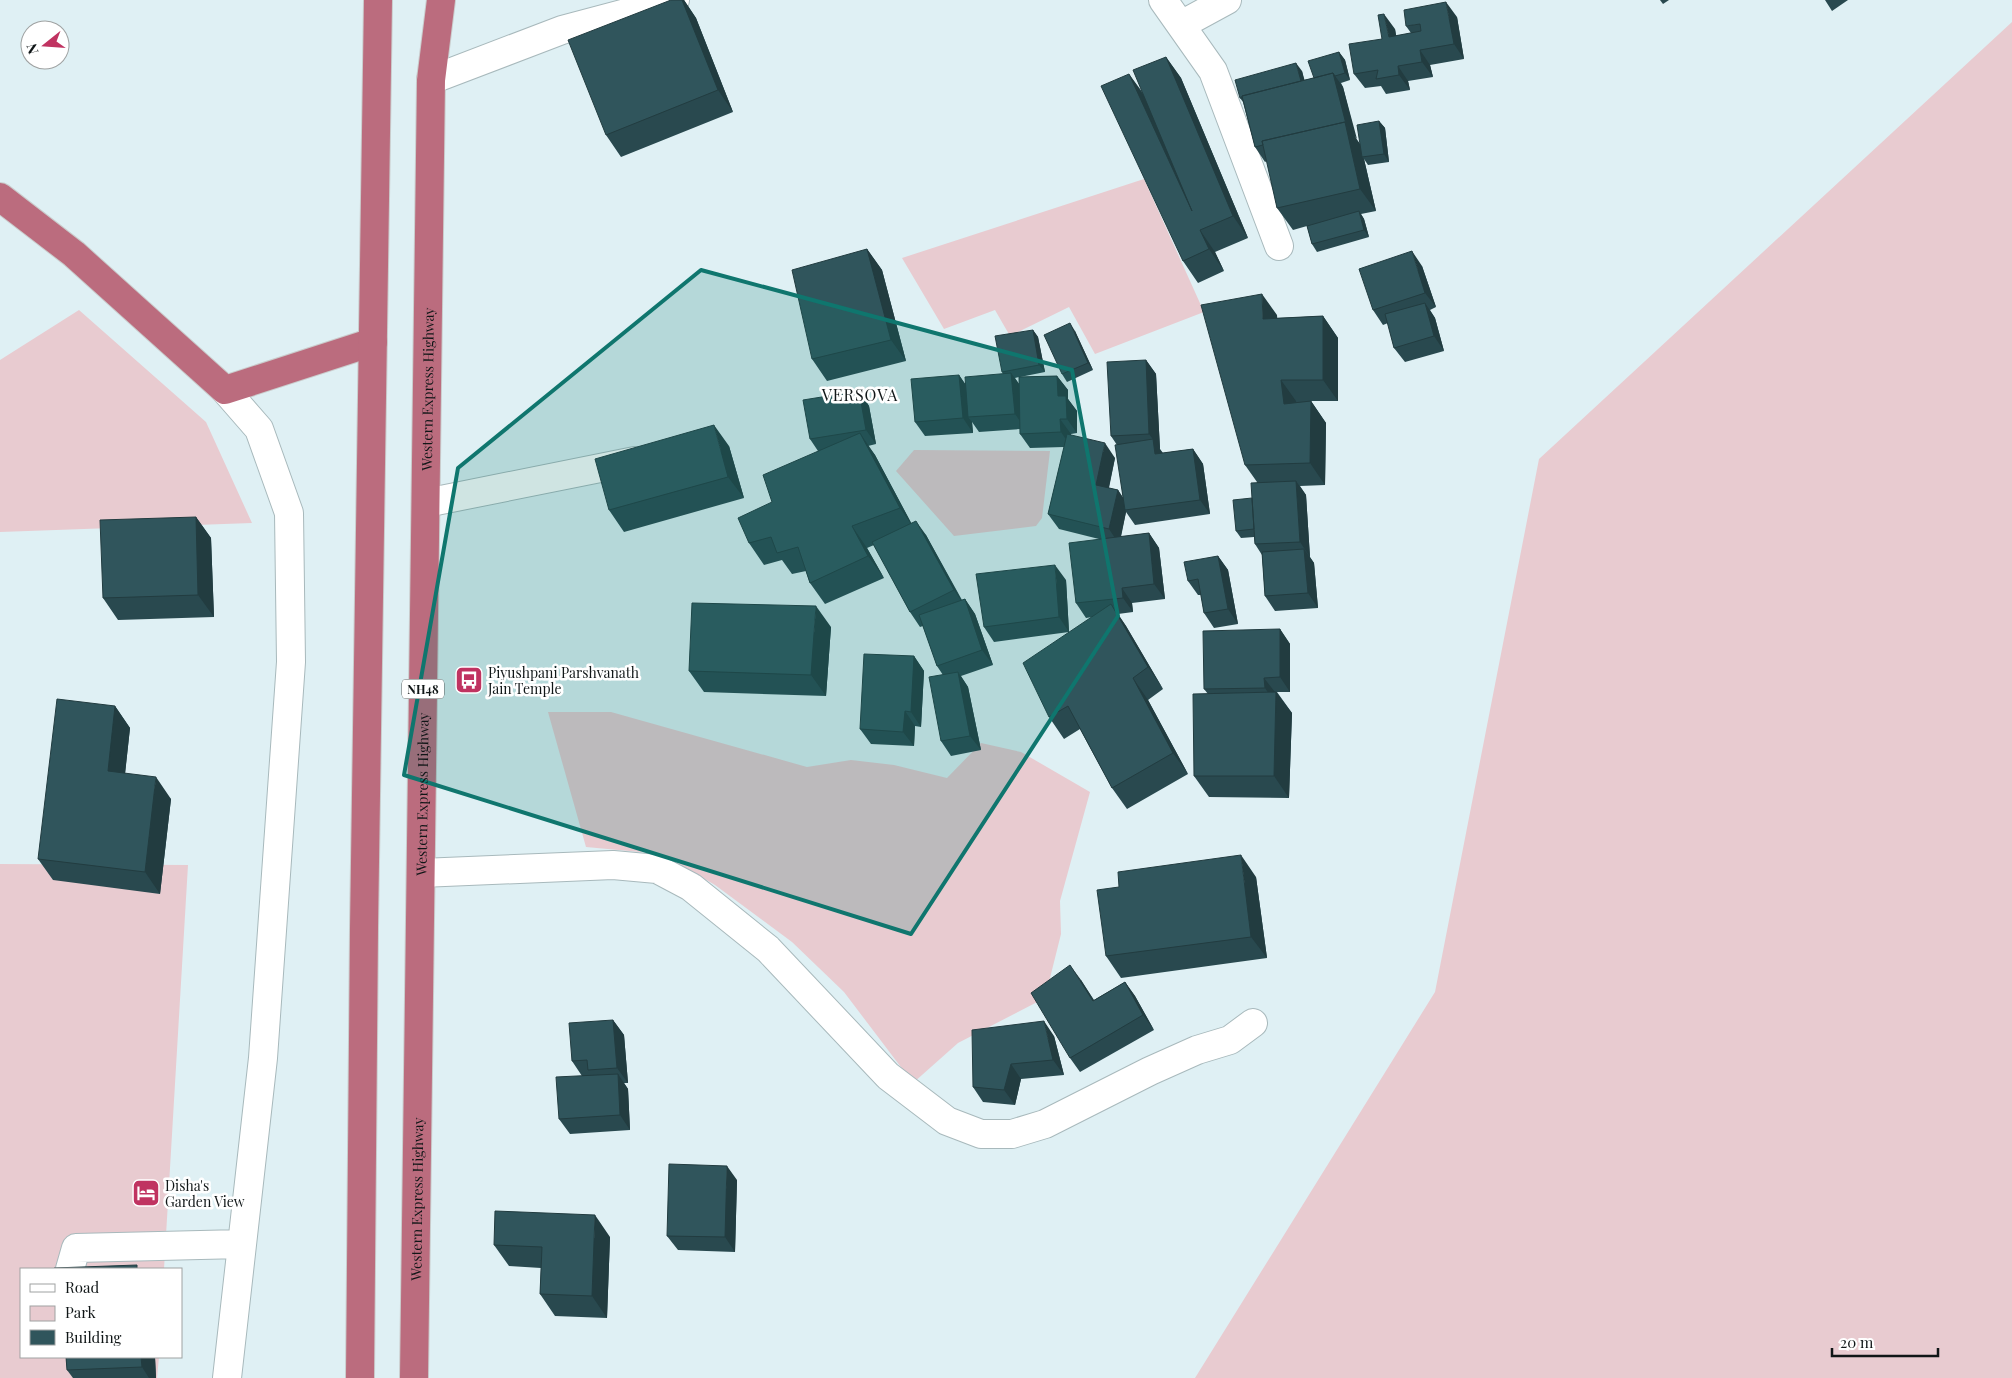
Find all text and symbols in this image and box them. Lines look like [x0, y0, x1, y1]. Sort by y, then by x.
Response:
north arrow [20, 20, 70, 70]
text: N [22, 41, 43, 57]
street label: Western Express Highway [416, 307, 438, 472]
district label: VERSOVA [821, 384, 898, 405]
place label: Piyushpani Parshvanath Jain Temple [487, 663, 640, 698]
bus stop icon: Piyushpani Parshvanath Jain Temple [454, 665, 484, 695]
road number: NH48 [402, 680, 444, 699]
street label: Western Express Highway [411, 712, 432, 877]
street label: Western Express Highway [406, 1117, 427, 1282]
place label: Disha's Garden View [165, 1176, 245, 1211]
hotel icon: Disha's Garden View [131, 1178, 161, 1208]
legend [20, 1268, 182, 1358]
text: Road [65, 1277, 99, 1297]
text: Park [65, 1302, 97, 1322]
scale bar [1832, 1326, 1938, 1358]
text: Building [65, 1327, 122, 1347]
text: 20 m [1840, 1332, 1874, 1352]

